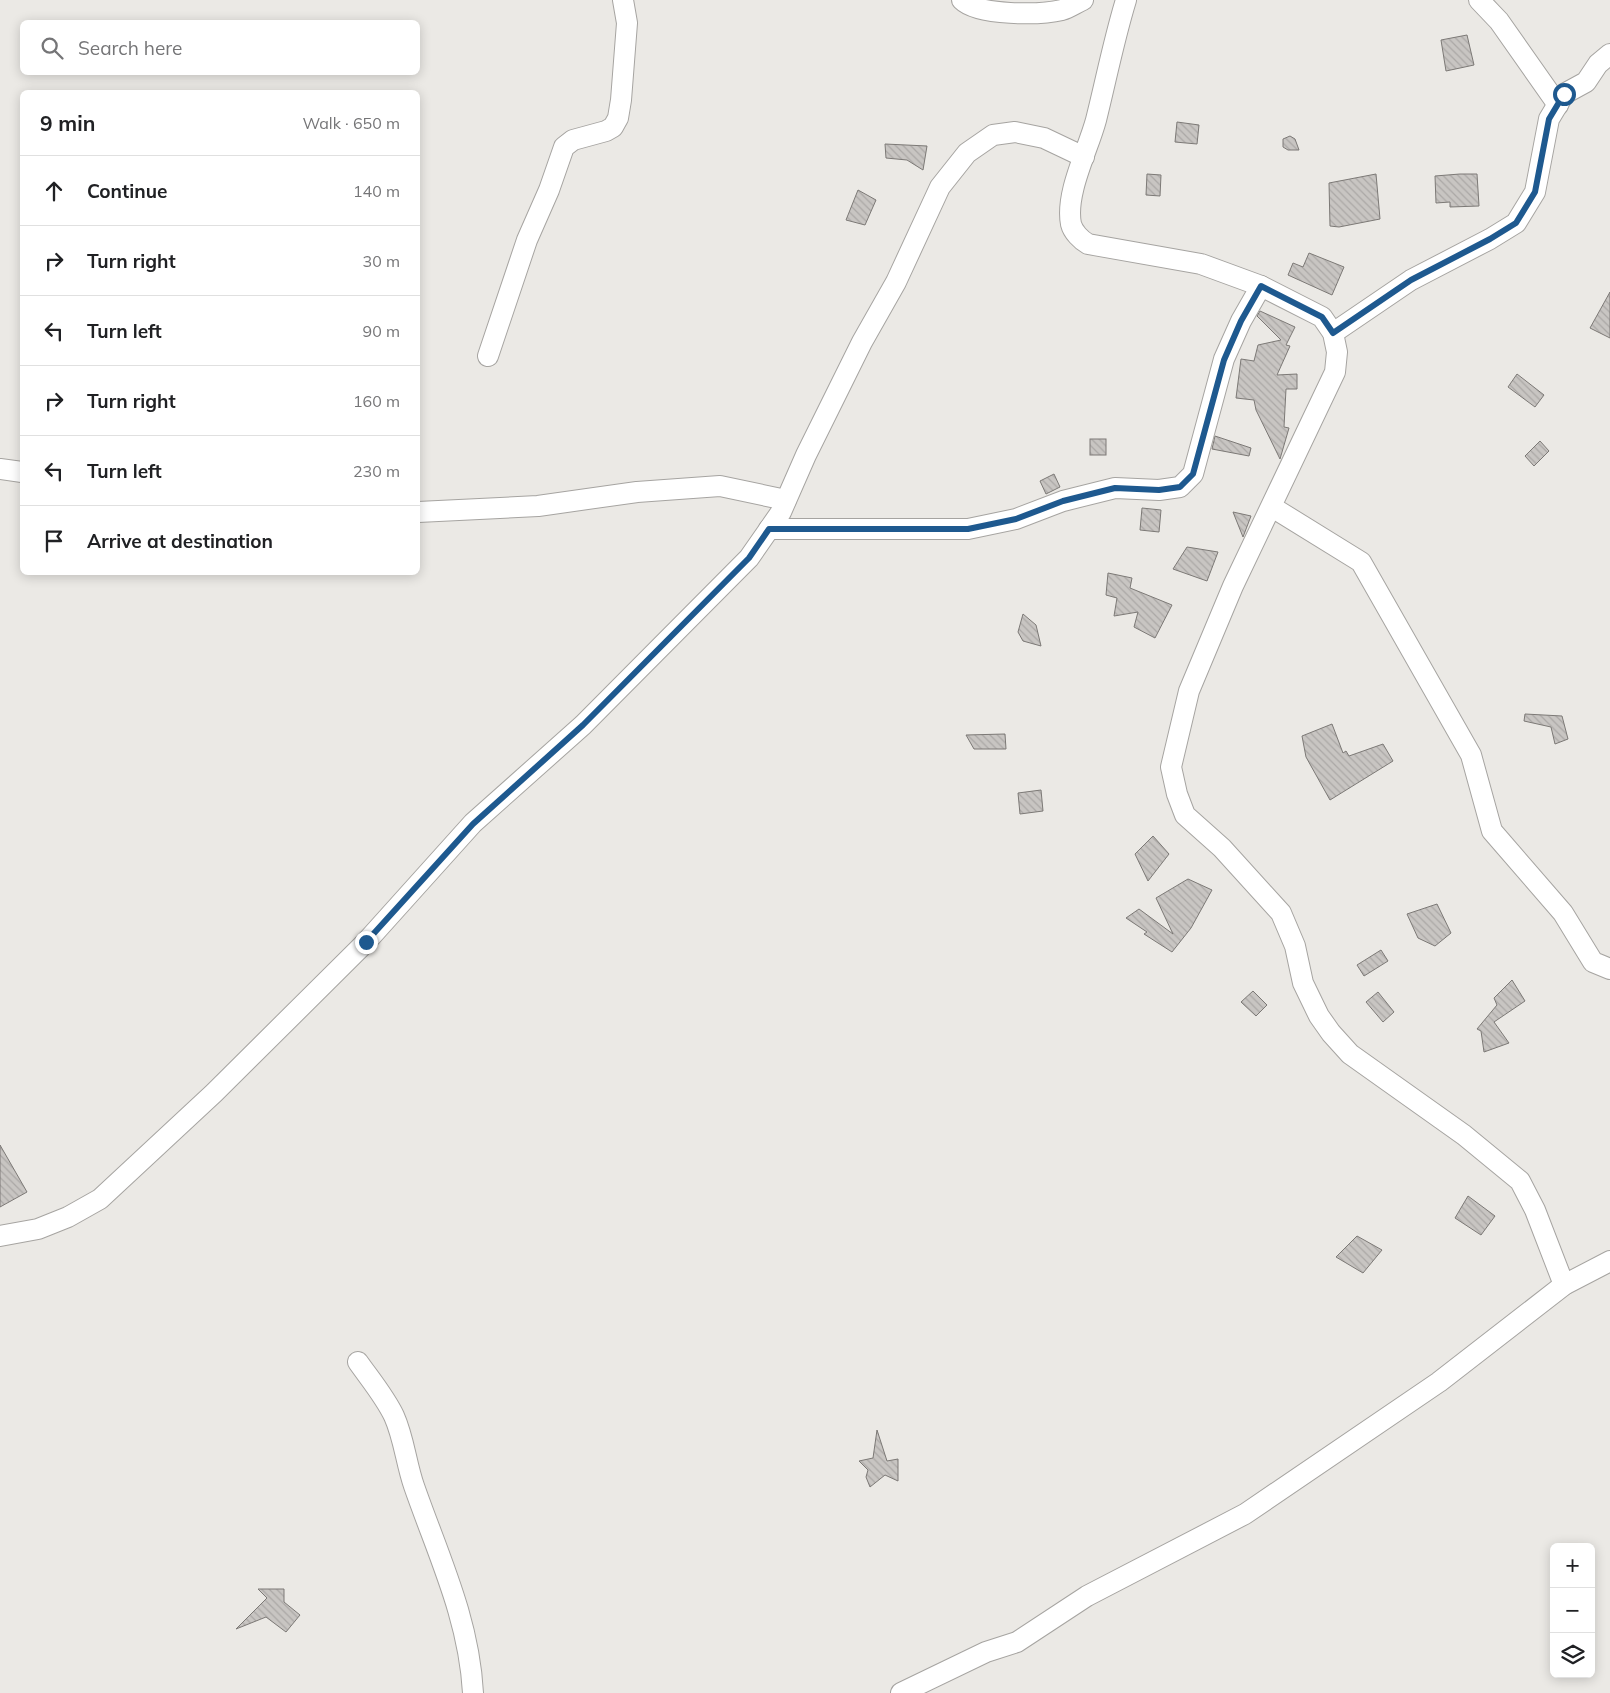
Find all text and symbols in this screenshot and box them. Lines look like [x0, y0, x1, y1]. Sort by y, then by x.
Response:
search box [20, 20, 420, 75]
icon: search [38, 34, 66, 62]
text: Search here [78, 36, 182, 60]
route start [1553, 83, 1576, 106]
text: 9 min [40, 110, 95, 136]
text: Walk · 650 m [302, 113, 400, 133]
icon: ahead [40, 177, 68, 205]
text: Continue [87, 179, 167, 203]
text: 140 m [353, 181, 400, 201]
icon: right [40, 247, 68, 275]
text: Turn right [87, 249, 176, 273]
text: 30 m [363, 251, 400, 271]
icon: left [40, 317, 68, 345]
text: Turn left [87, 319, 162, 343]
text: 90 m [363, 321, 400, 341]
icon: right [40, 387, 68, 415]
text: Turn right [87, 389, 176, 413]
text: 160 m [353, 391, 400, 411]
icon: left [40, 457, 68, 485]
text: Turn left [87, 459, 162, 483]
text: 230 m [353, 461, 400, 481]
icon: arrive [40, 527, 68, 555]
text: Arrive at destination [87, 529, 273, 553]
route end [355, 931, 378, 954]
map controls [1550, 1543, 1595, 1678]
button: + [1550, 1543, 1595, 1588]
button: − [1550, 1588, 1595, 1633]
button: layers [1550, 1633, 1595, 1678]

